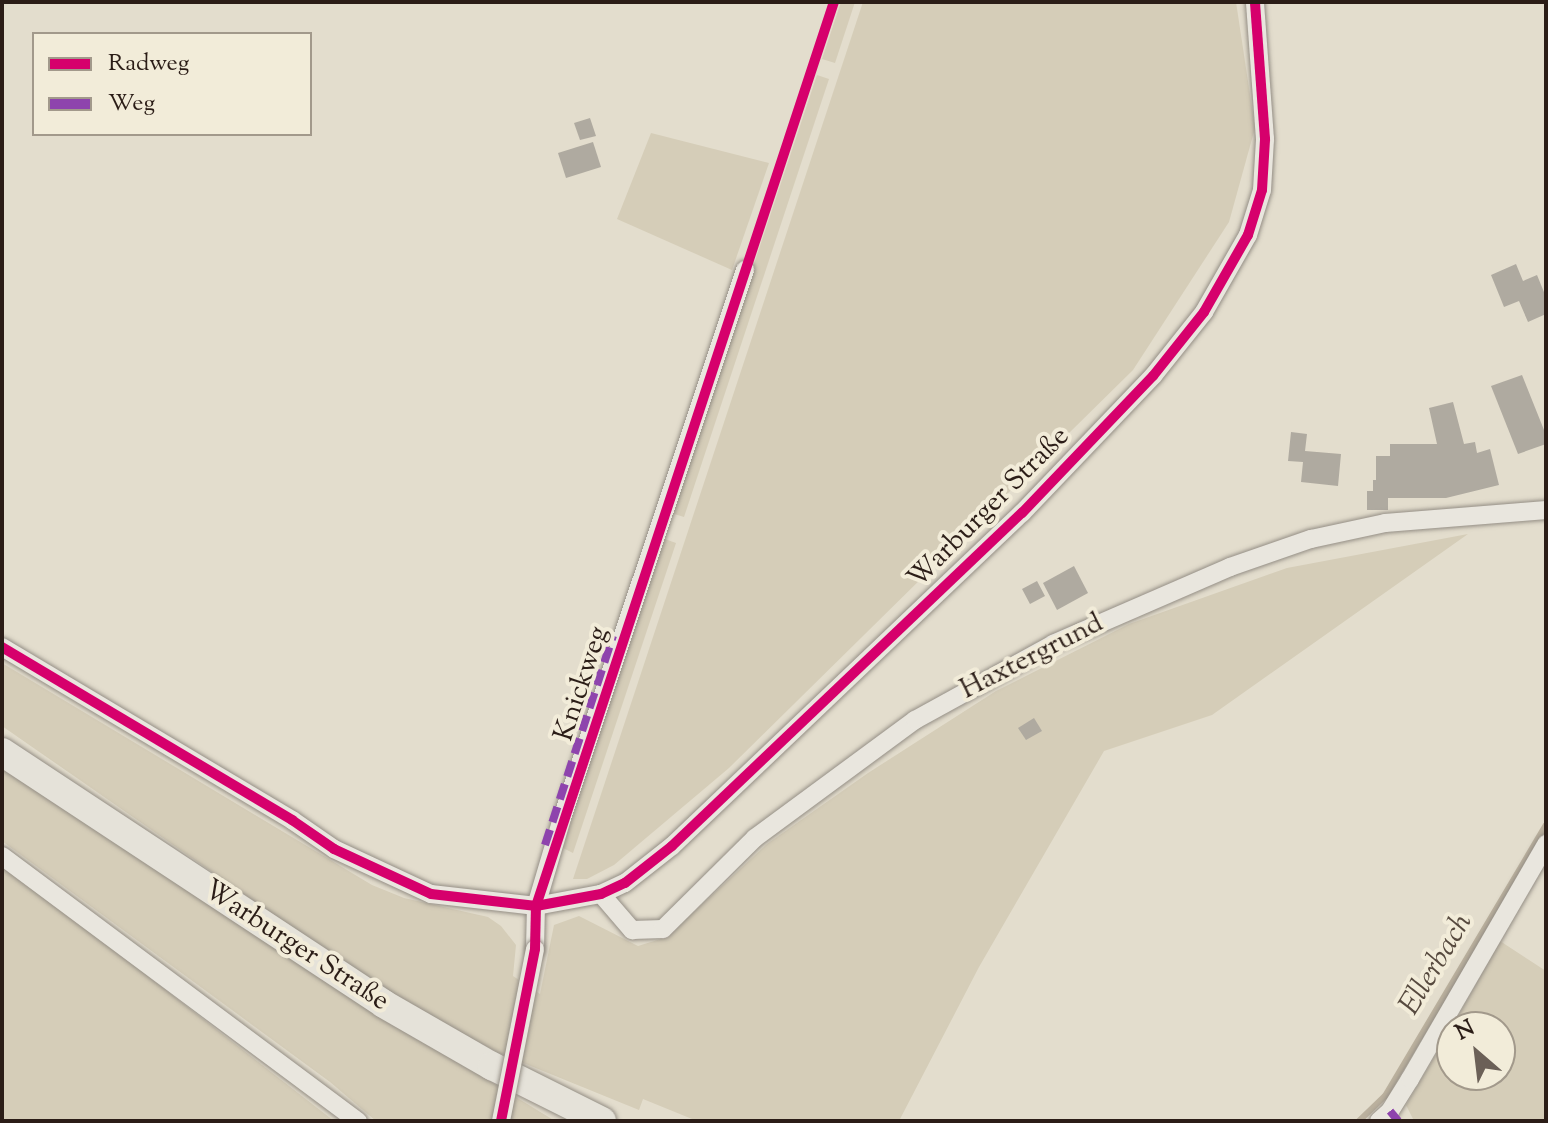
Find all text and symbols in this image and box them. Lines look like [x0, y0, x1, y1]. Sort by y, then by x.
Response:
legend [32, 32, 312, 136]
text: Radweg [108, 47, 189, 81]
text: Weg [108, 87, 155, 121]
street label: Warburger Straße [901, 420, 1077, 596]
street label: Haxtergrund [955, 607, 1109, 707]
street label: Knickweg [548, 622, 616, 746]
street label: Warburger Straße [197, 873, 395, 1019]
water label: Ellerbach [1393, 908, 1481, 1022]
north arrow [1436, 1011, 1516, 1091]
text: N [1450, 1013, 1481, 1050]

